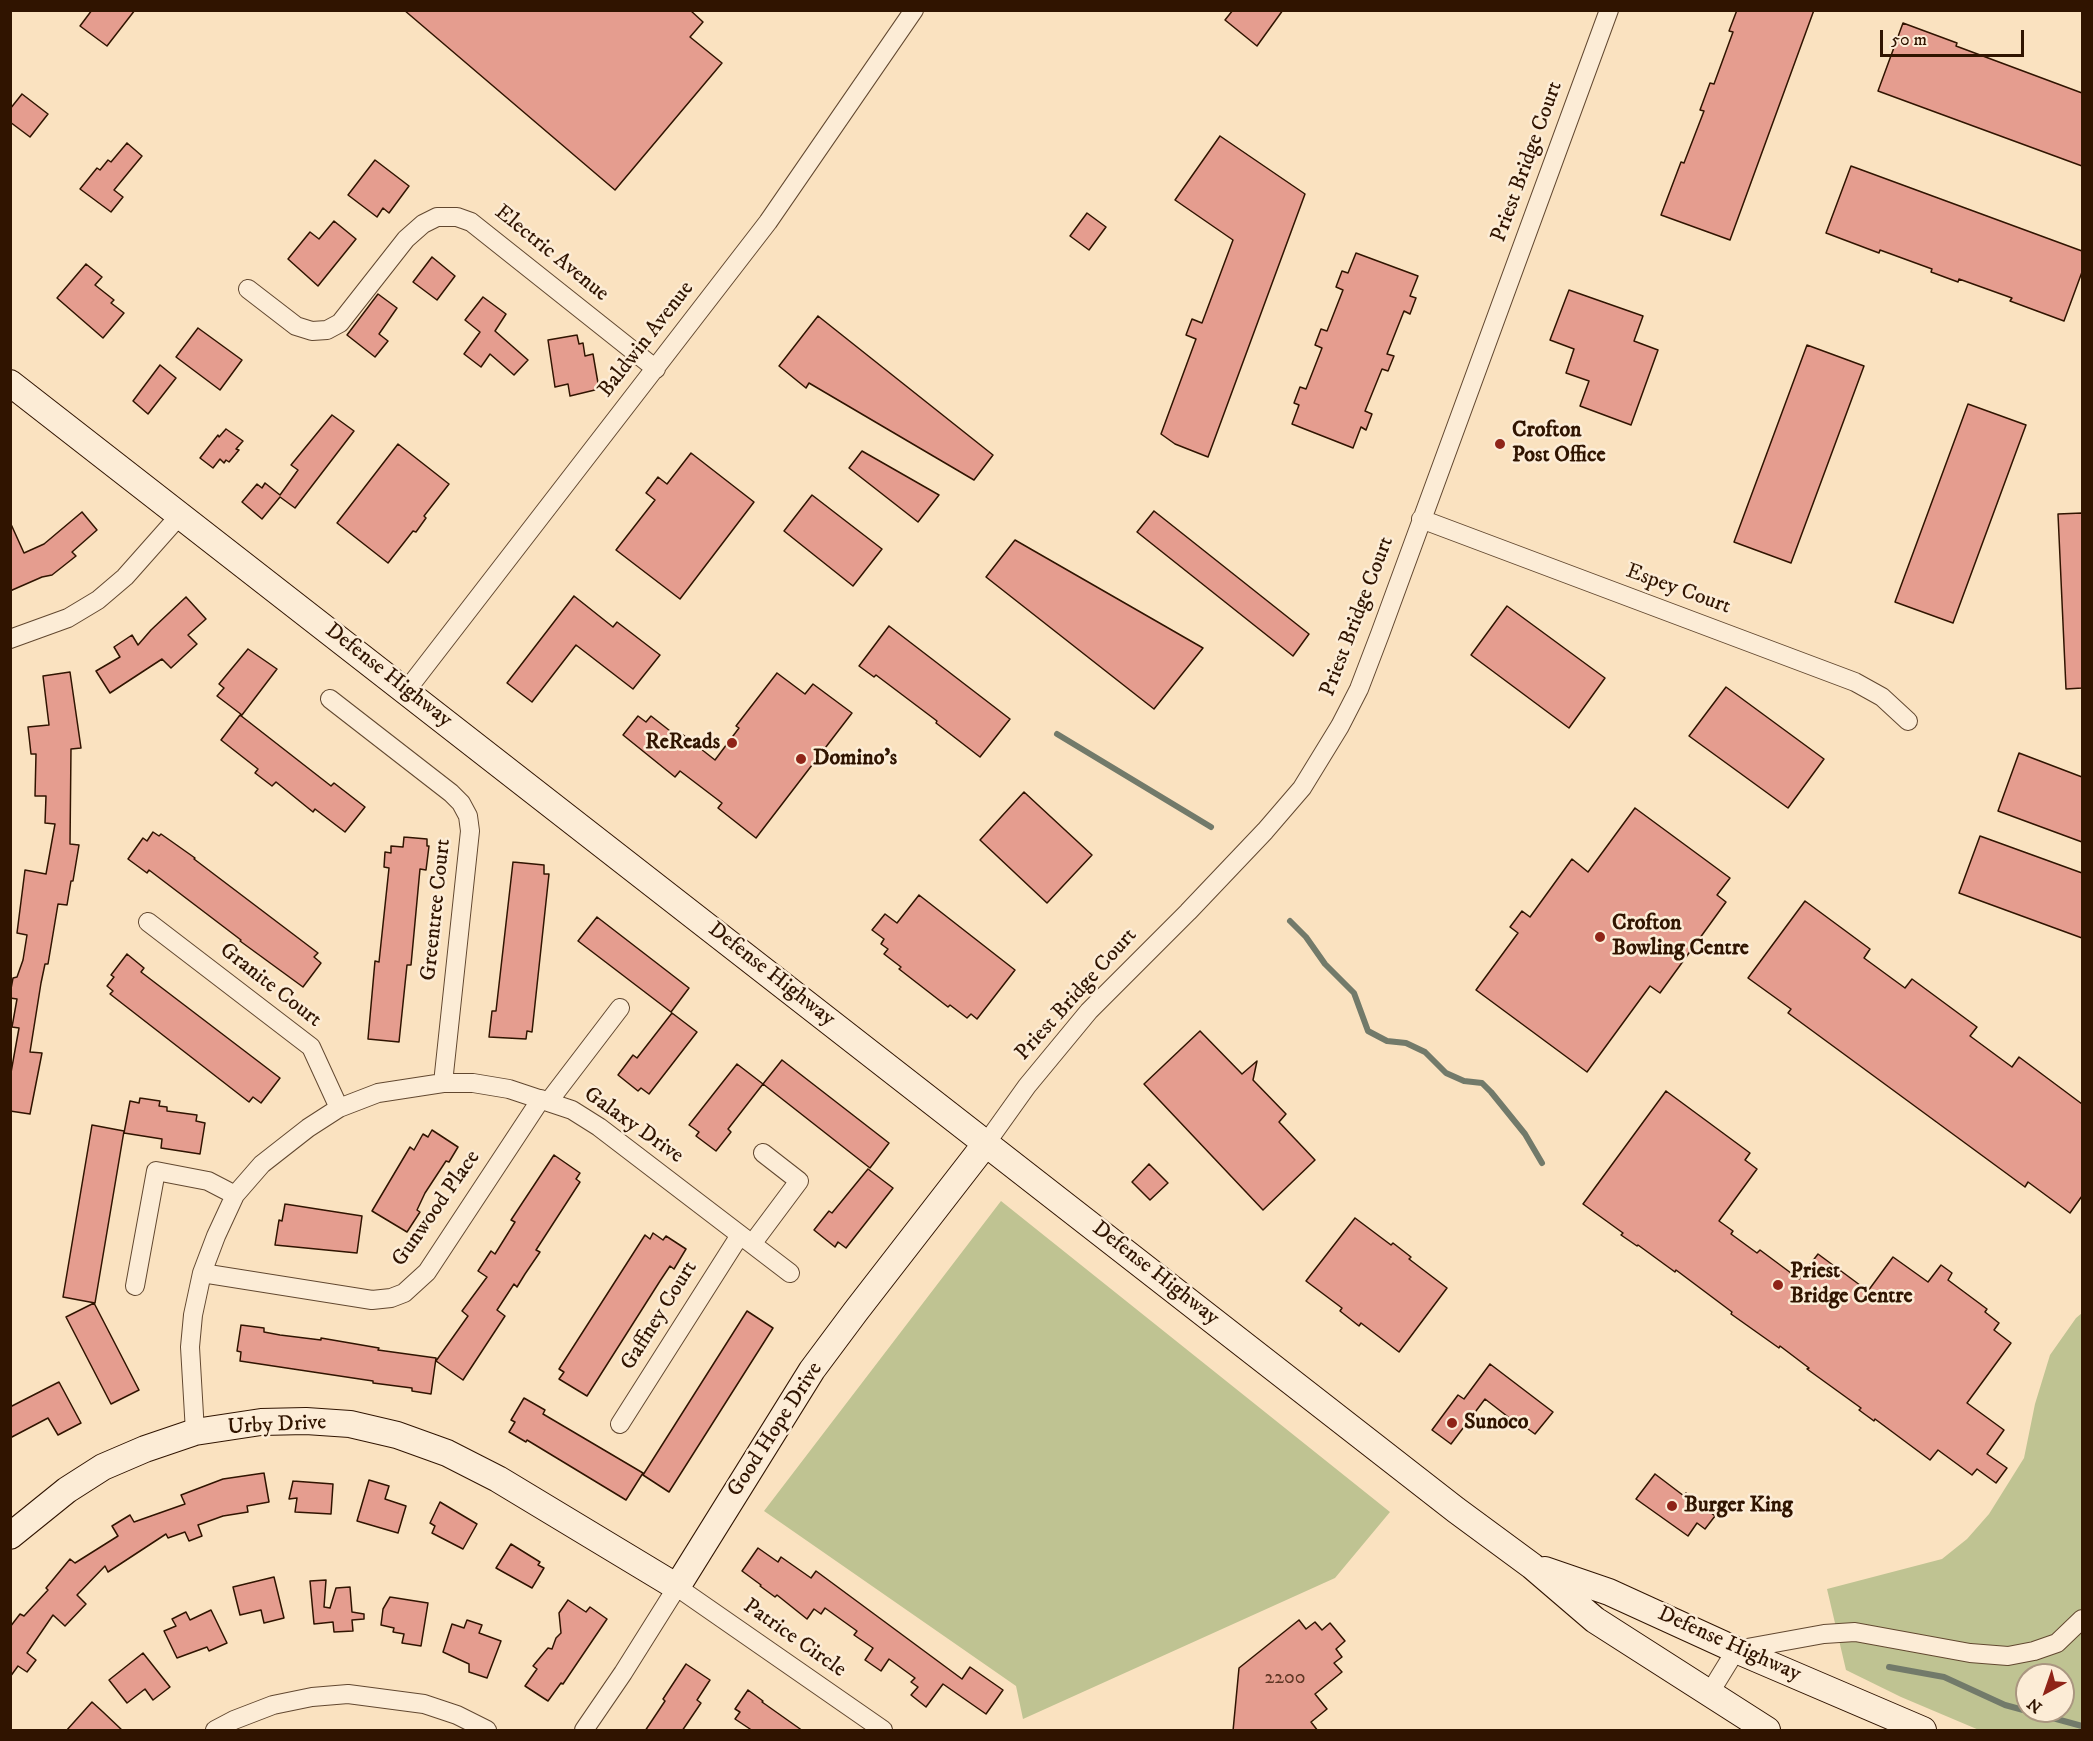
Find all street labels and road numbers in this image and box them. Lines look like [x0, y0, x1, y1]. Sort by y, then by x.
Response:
street label: Priest Bridge Court [1487, 78, 1569, 246]
street label: Electric Avenue [489, 200, 613, 308]
street label: Baldwin Avenue [593, 277, 701, 403]
street label: Priest Bridge Court [1315, 533, 1401, 701]
street label: Espey Court [1622, 559, 1734, 621]
street label: Defense Highway [319, 618, 457, 734]
street label: Greentree Court [416, 838, 458, 982]
street label: Defense Highway [702, 917, 840, 1033]
street label: Priest Bridge Court [1011, 923, 1143, 1067]
street label: Granite Court [214, 938, 326, 1034]
street label: Galaxy Drive [578, 1082, 688, 1170]
street label: Gunwood Place [387, 1146, 487, 1272]
street label: Defense Highway [1086, 1216, 1224, 1332]
street label: Gaffney Court [616, 1256, 704, 1376]
street label: Good Hope Drive [723, 1358, 829, 1502]
street label: Urby Drive [227, 1410, 327, 1442]
street label: Patrice Circle [737, 1594, 851, 1684]
street label: Defense Highway [1653, 1602, 1805, 1688]

